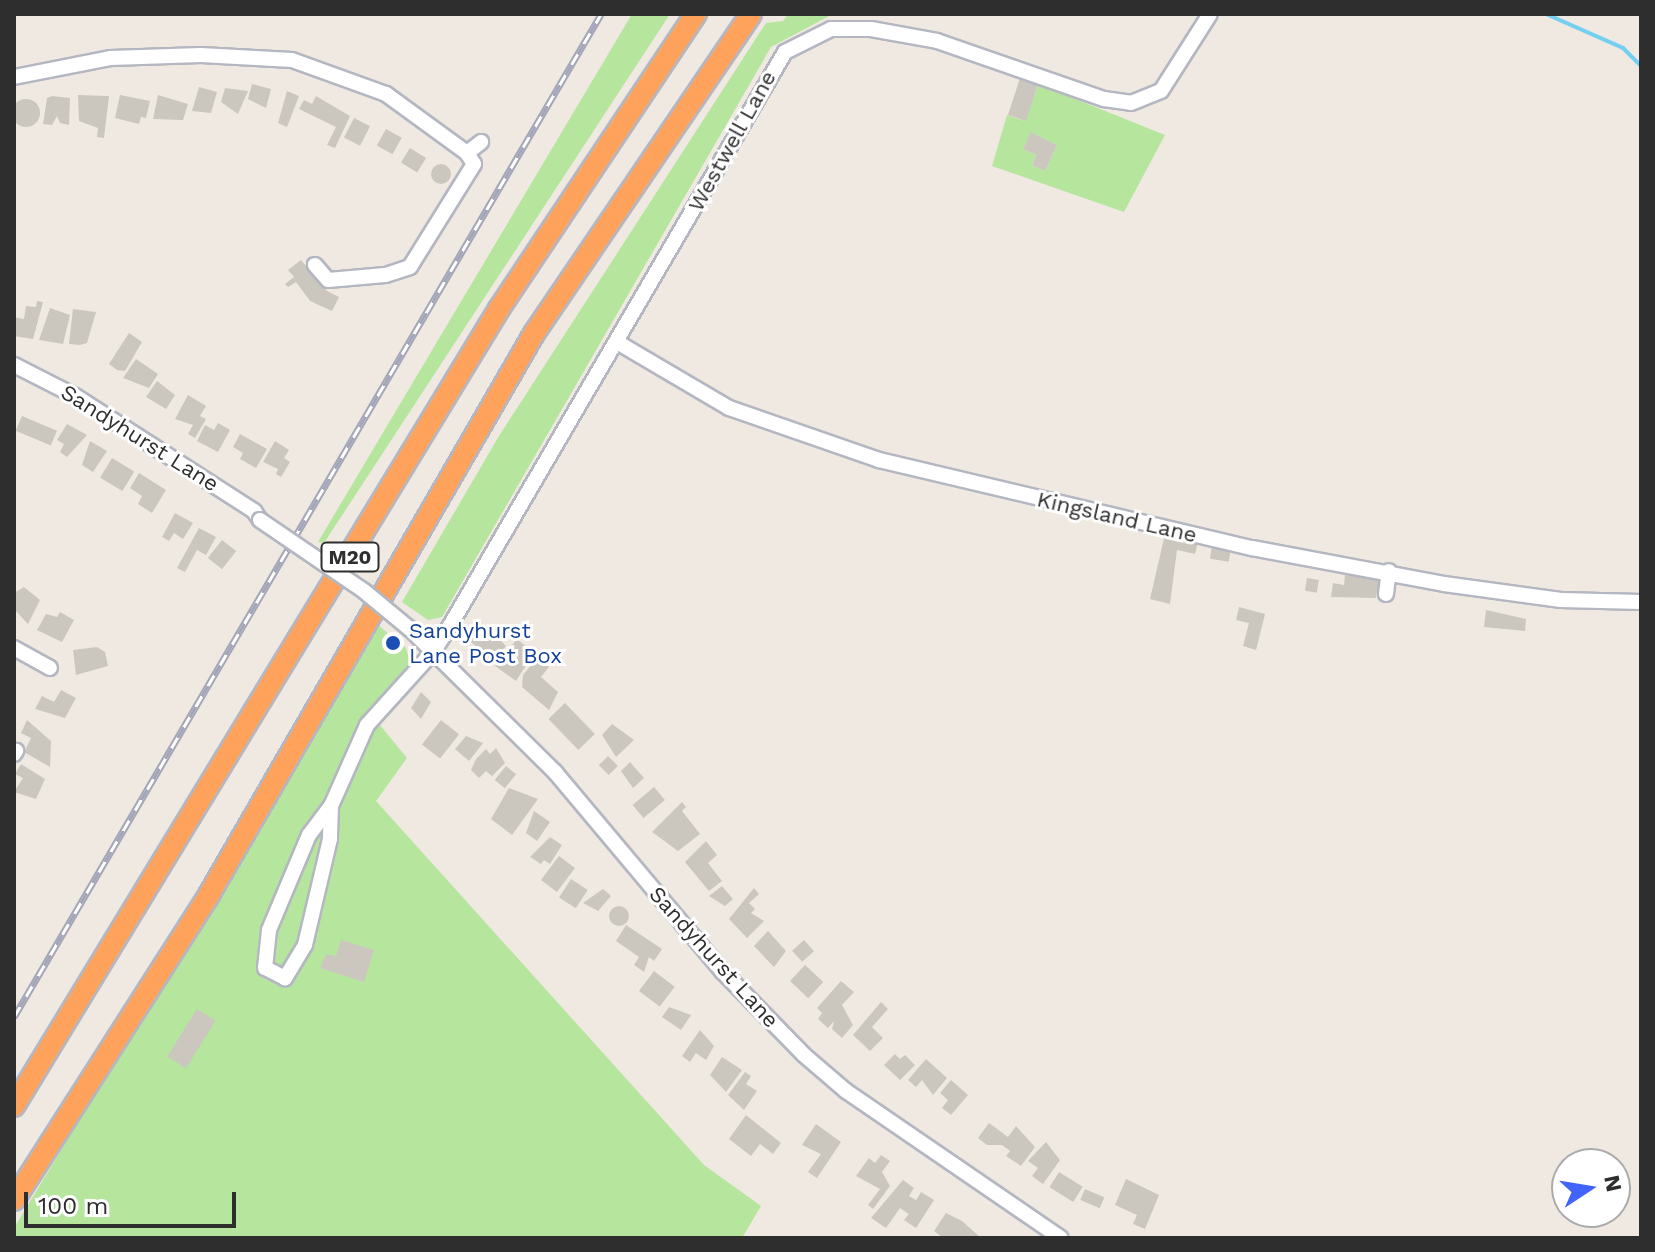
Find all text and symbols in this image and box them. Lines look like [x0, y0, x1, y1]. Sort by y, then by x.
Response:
street label: Westwell Lane [682, 66, 782, 216]
street label: Sandyhurst Lane [56, 379, 224, 497]
street label: Kingsland Lane [1035, 486, 1199, 548]
road number: M20 [320, 541, 380, 573]
place label: Sandyhurst Lane Post Box [409, 617, 562, 668]
marker: Sandyhurst Lane Post Box [384, 634, 402, 652]
street label: Sandyhurst Lane [644, 881, 784, 1033]
north arrow [1551, 1148, 1631, 1228]
text: N [1599, 1173, 1627, 1194]
scale bar [28, 1176, 240, 1226]
text: 100 m [38, 1192, 108, 1220]

